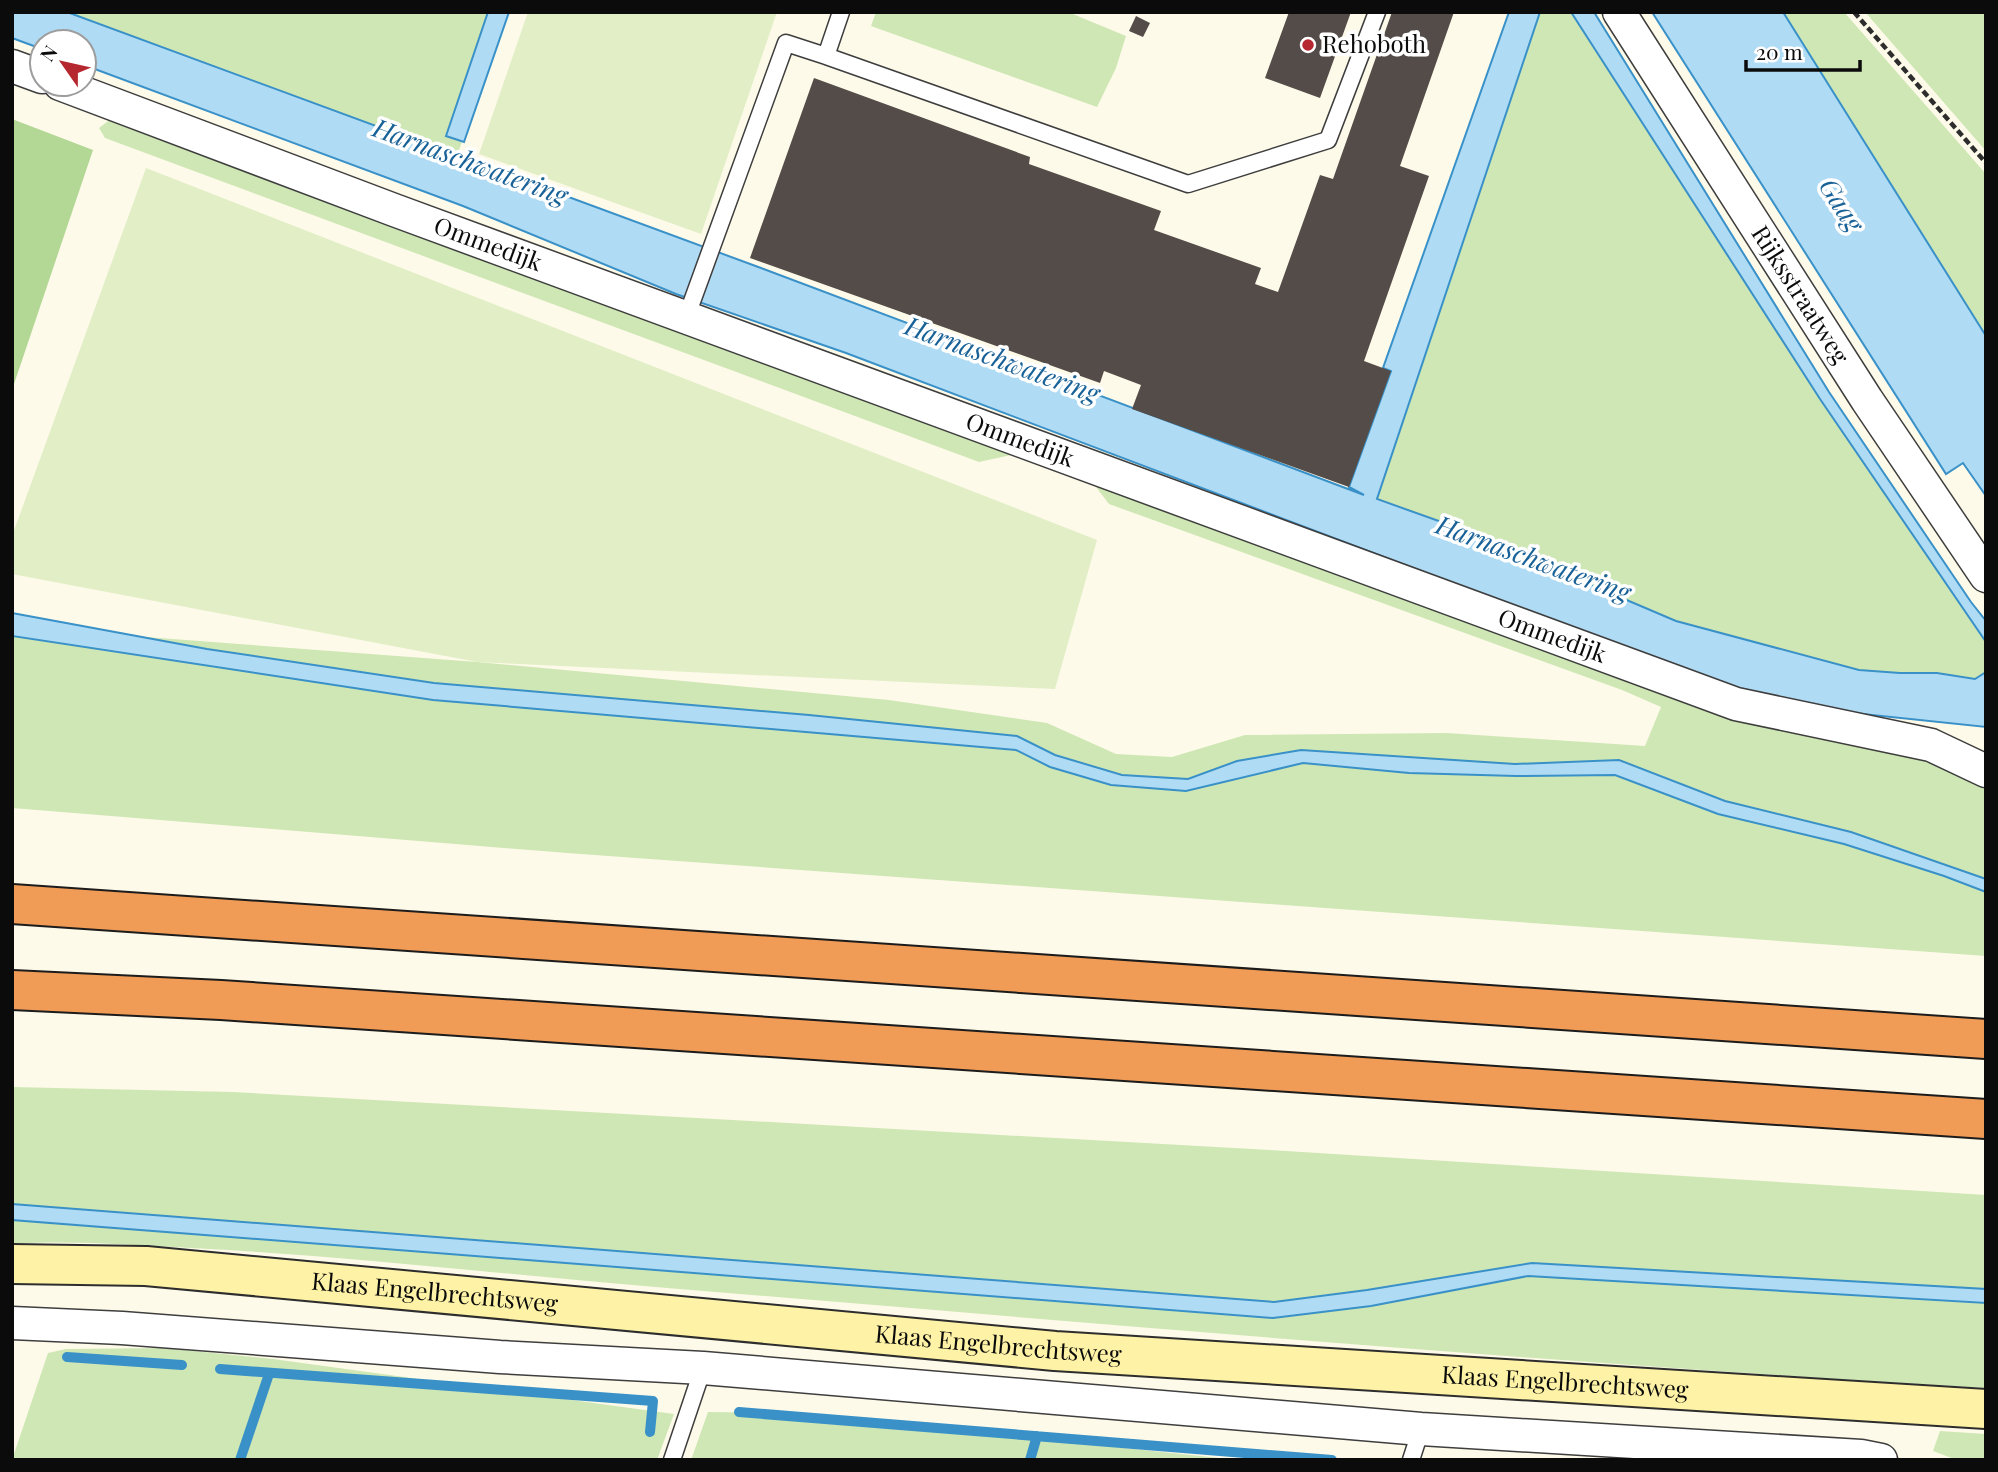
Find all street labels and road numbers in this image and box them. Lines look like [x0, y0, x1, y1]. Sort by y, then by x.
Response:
street label: Ommedijk [430, 208, 548, 278]
street label: Rijksstraatweg [1746, 219, 1858, 370]
street label: Ommedijk [962, 404, 1080, 473]
street label: Ommedijk [1494, 600, 1612, 669]
street label: Klaas Engelbrechtsweg [310, 1264, 560, 1318]
street label: Klaas Engelbrechtsweg [874, 1316, 1123, 1369]
street label: Klaas Engelbrechtsweg [1441, 1357, 1690, 1404]

